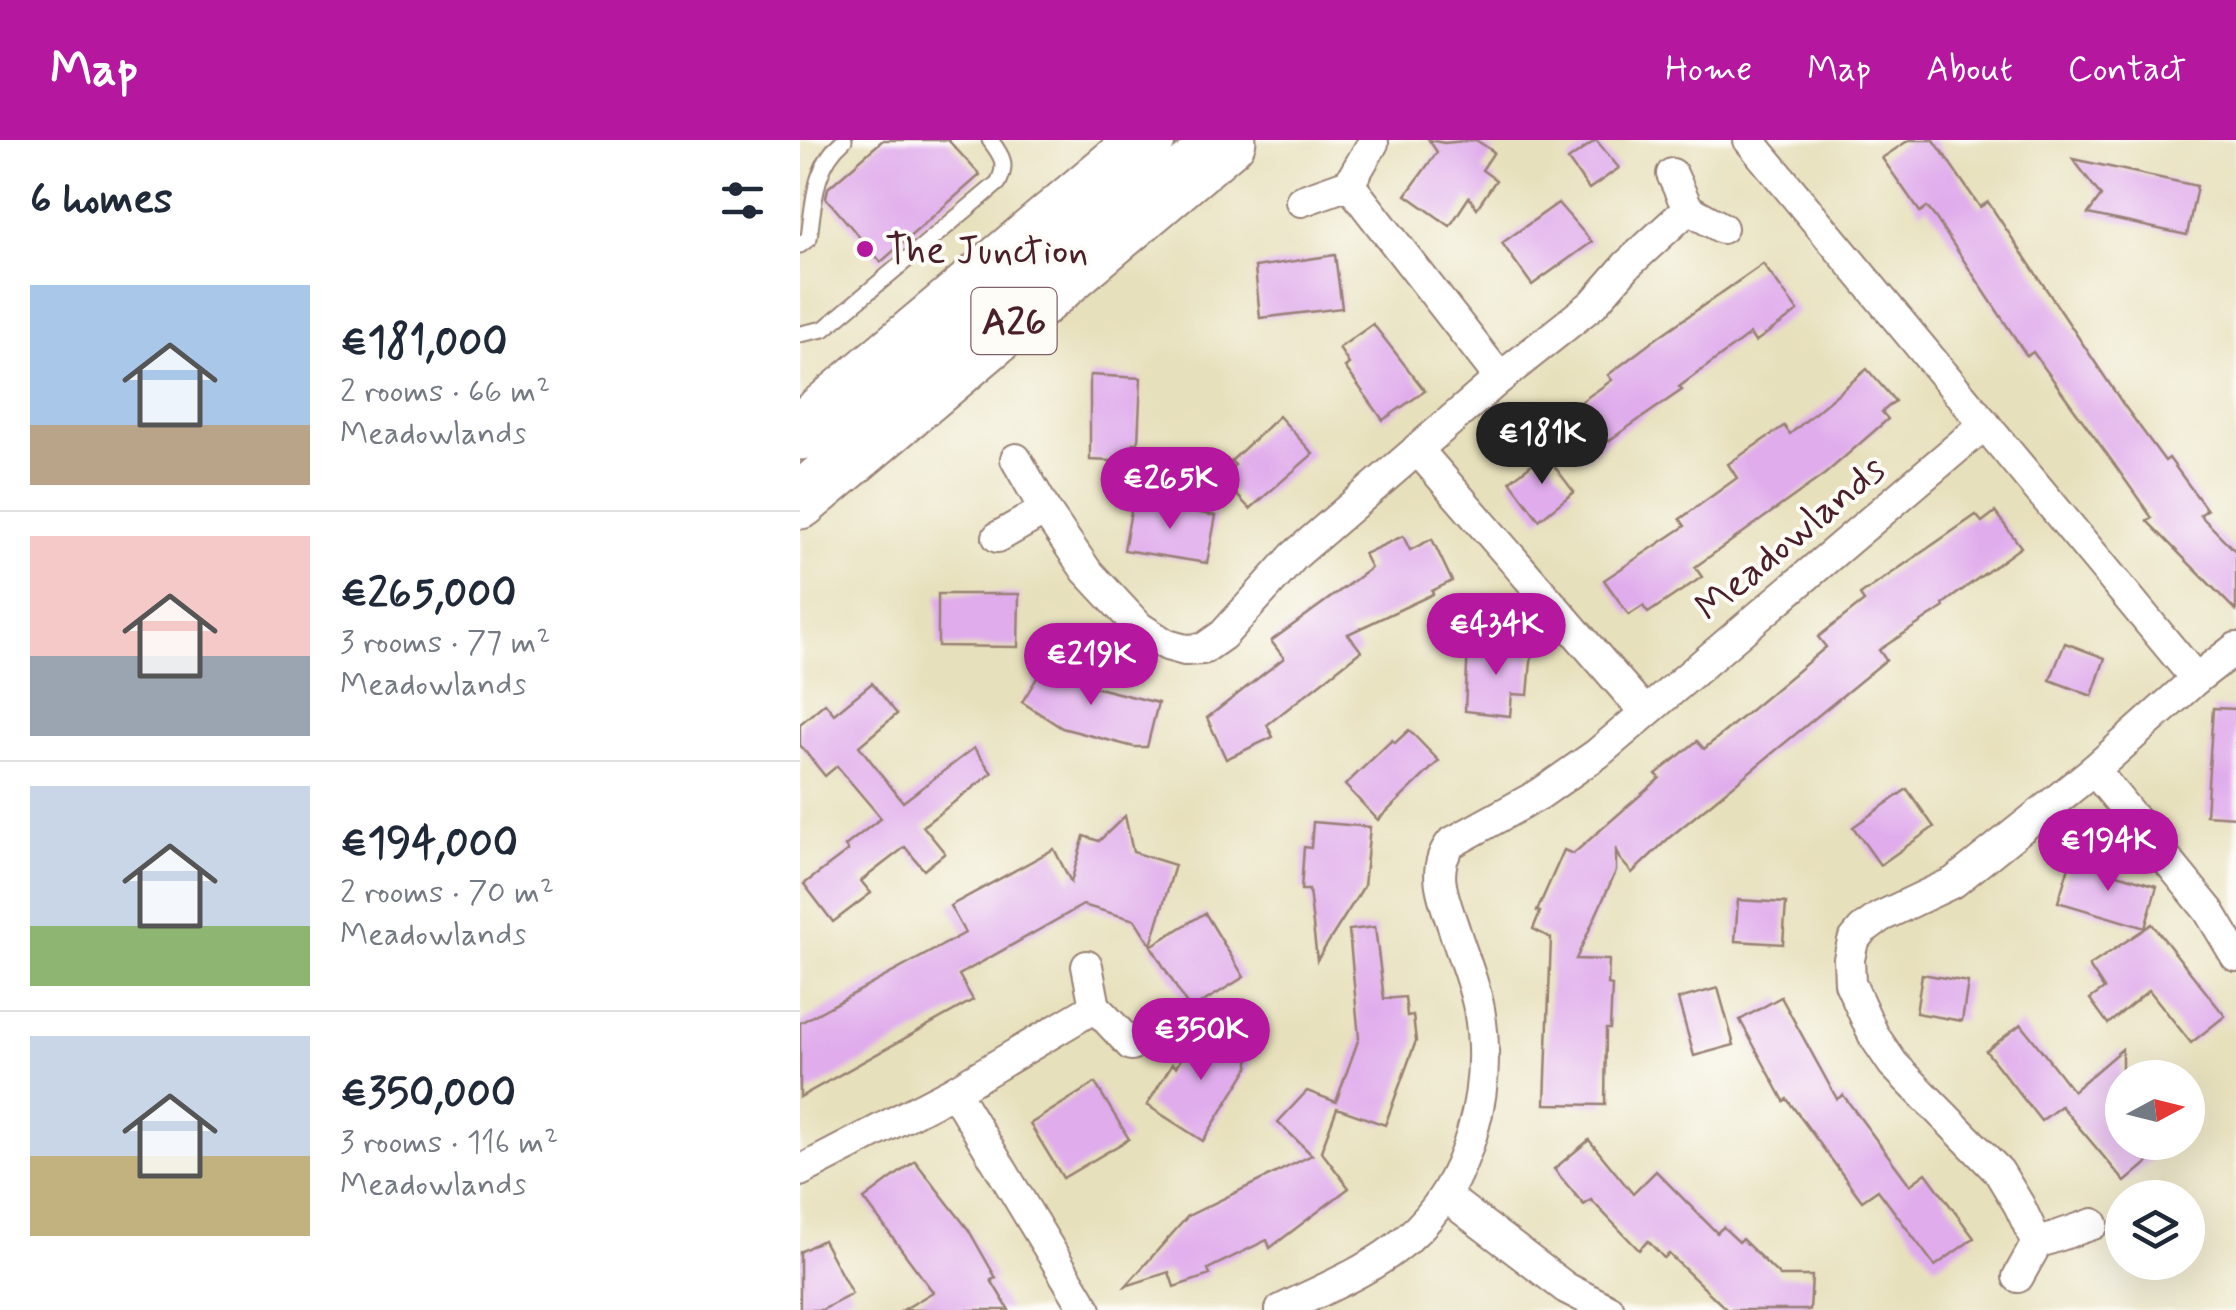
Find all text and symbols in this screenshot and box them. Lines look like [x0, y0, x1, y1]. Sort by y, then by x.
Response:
text: Map [50, 39, 138, 102]
text: Home [1665, 47, 1752, 93]
text: Map [1807, 47, 1871, 93]
text: About [1926, 47, 2013, 93]
text: Contact [2068, 47, 2186, 93]
text: 6 homes [30, 173, 173, 228]
icon: filters [715, 173, 770, 228]
place label: The Junction [885, 226, 1088, 278]
marker: The Junction [854, 238, 876, 260]
road number: A26 [972, 288, 1056, 354]
text: €181,000 [340, 316, 508, 371]
icon: home [110, 325, 230, 445]
text: 2 rooms · 66 m² [340, 371, 550, 413]
pin: €181K [1472, 402, 1612, 487]
text: Meadowlands [340, 413, 526, 455]
text: €181K [1498, 413, 1586, 455]
street label: Meadowlands [1685, 445, 1897, 634]
pin: €265K [1100, 447, 1240, 532]
text: €265K [1123, 458, 1217, 500]
text: €265,000 [340, 567, 517, 622]
icon: home [110, 576, 230, 696]
pin: €434K [1426, 593, 1566, 678]
text: €434K [1449, 604, 1543, 646]
text: 3 rooms · 77 m² [340, 622, 551, 664]
pin: €219K [1021, 623, 1161, 708]
text: €219K [1046, 634, 1136, 676]
text: Meadowlands [340, 664, 526, 706]
pin: €194K [2038, 809, 2178, 894]
text: €194,000 [340, 817, 518, 872]
text: €194K [2060, 820, 2156, 862]
icon: home [110, 826, 230, 946]
text: 2 rooms · 70 m² [340, 872, 554, 914]
text: Meadowlands [340, 914, 526, 956]
pin: €350K [1131, 998, 1271, 1083]
text: €350K [1154, 1009, 1248, 1051]
north arrow [2105, 1060, 2205, 1160]
map controls [2105, 1060, 2205, 1280]
text: €350,000 [340, 1067, 516, 1122]
icon: home [110, 1076, 230, 1196]
text: 3 rooms · 116 m² [340, 1122, 558, 1164]
text: Meadowlands [340, 1164, 526, 1206]
button: layers [2105, 1180, 2205, 1280]

